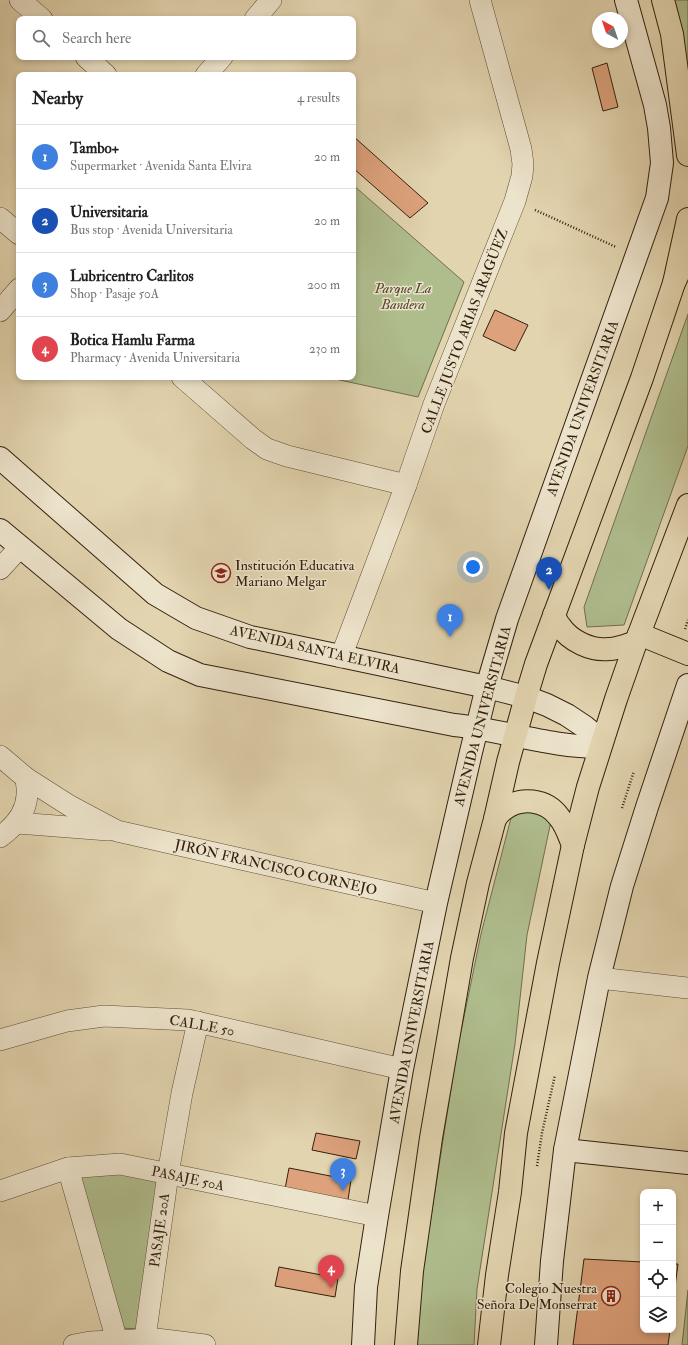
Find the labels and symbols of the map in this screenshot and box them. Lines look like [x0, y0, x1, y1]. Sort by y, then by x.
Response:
north arrow [592, 12, 628, 48]
street label: CALLE JUSTO ARIAS ARAGÜEZ [417, 226, 512, 436]
park label: Parque La Bandera [373, 280, 432, 313]
street label: AVENIDA UNIVERSITARIA [542, 318, 622, 499]
place label: Institución Educativa Mariano Melgar [235, 557, 355, 590]
your location [463, 557, 483, 577]
pin: 2 [536, 557, 562, 590]
school or university icon: Institución Educativa Mariano Melgar [210, 562, 232, 584]
pin: 1 [437, 604, 463, 637]
street label: AVENIDA SANTA ELVIRA [227, 621, 402, 677]
street label: AVENIDA UNIVERSITARIA [450, 624, 515, 809]
street label: JIRÓN FRANCISCO CORNEJO [172, 836, 379, 899]
street label: AVENIDA UNIVERSITARIA [385, 939, 438, 1126]
street label: CALLE 50 [168, 1011, 236, 1040]
pin: 3 [330, 1158, 356, 1191]
street label: PASAJE 50A [150, 1162, 226, 1195]
street label: PASAJE 20A [146, 1192, 173, 1268]
pin: 4 [318, 1255, 344, 1288]
place label: Colegio Nuestra Señora De Monserrat [477, 1280, 597, 1313]
building icon: Colegio Nuestra Señora De Monserrat [600, 1285, 622, 1307]

